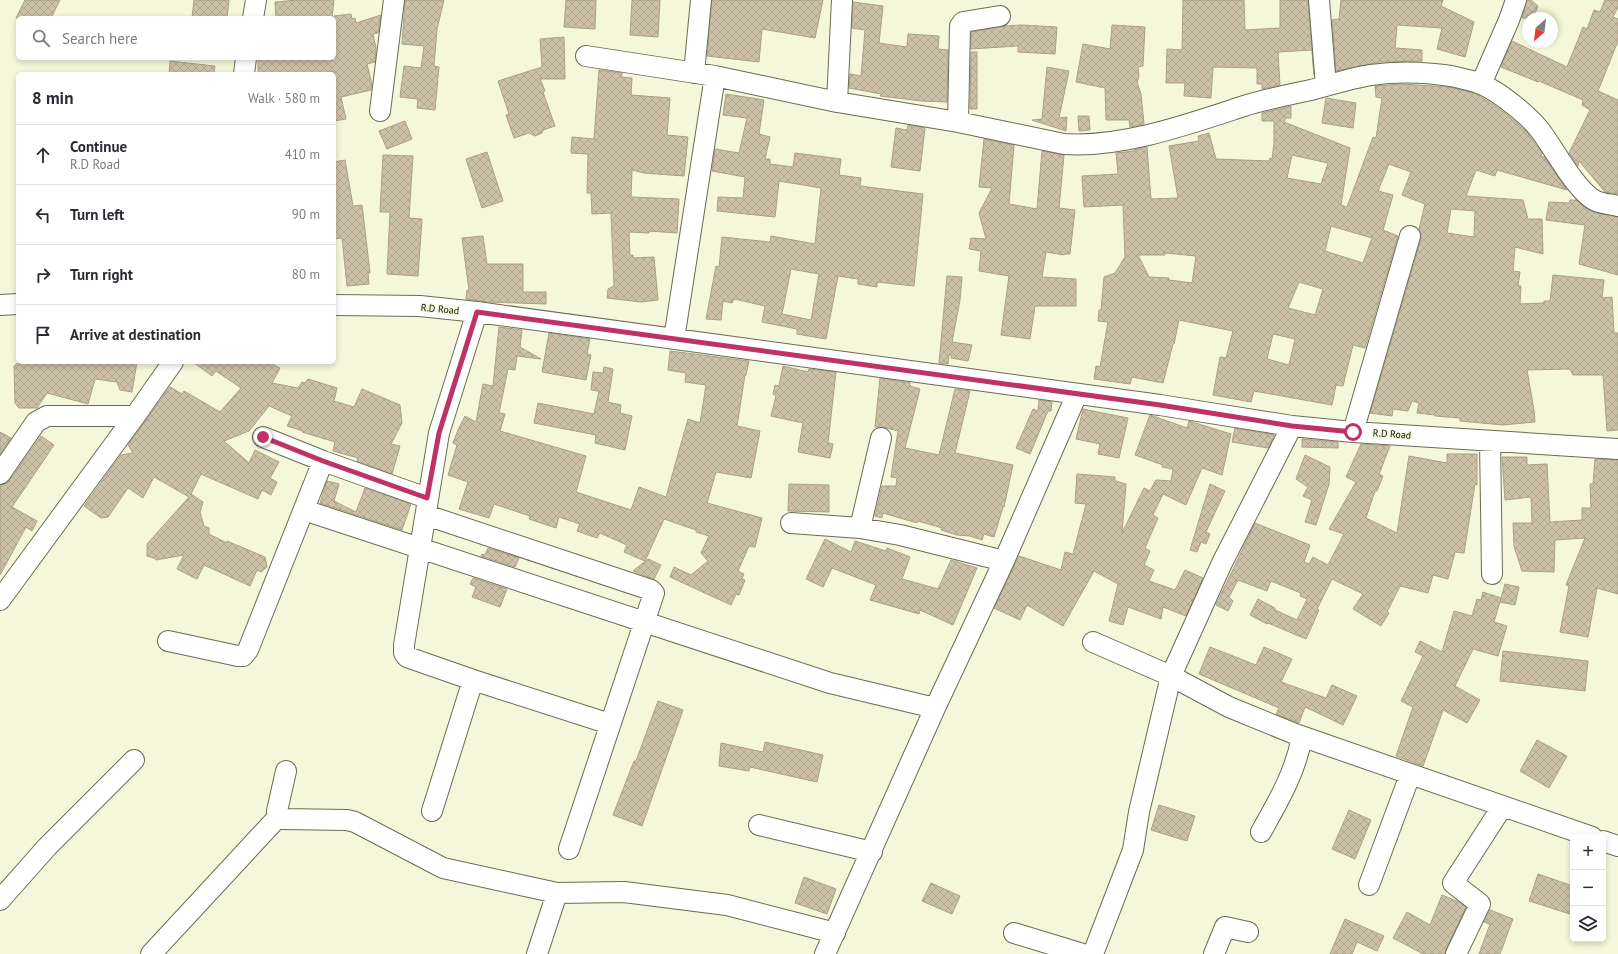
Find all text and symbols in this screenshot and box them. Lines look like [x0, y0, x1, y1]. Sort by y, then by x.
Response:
north arrow [1522, 12, 1558, 48]
search box [16, 16, 336, 60]
icon: search [30, 27, 52, 49]
text: Search here [62, 29, 138, 48]
text: 8 min [32, 87, 73, 109]
text: Walk · 580 m [248, 90, 320, 107]
text: Continue [70, 137, 127, 156]
icon: ahead [32, 144, 54, 166]
text: 410 m [285, 146, 320, 163]
text: R.D Road [70, 156, 120, 173]
icon: left [32, 204, 54, 226]
text: Turn left [70, 205, 124, 224]
text: 90 m [292, 206, 320, 223]
icon: right [32, 264, 54, 286]
text: Turn right [70, 265, 133, 284]
text: 80 m [292, 266, 320, 283]
street label: R.D Road [420, 301, 460, 317]
icon: arrive [32, 324, 54, 346]
text: Arrive at destination [70, 325, 201, 344]
route start [1344, 423, 1362, 441]
street label: R.D Road [1372, 426, 1412, 442]
route end [254, 428, 272, 446]
map controls [1570, 834, 1606, 942]
button: + [1570, 834, 1606, 870]
button: − [1570, 870, 1606, 906]
button: layers [1570, 906, 1606, 942]

